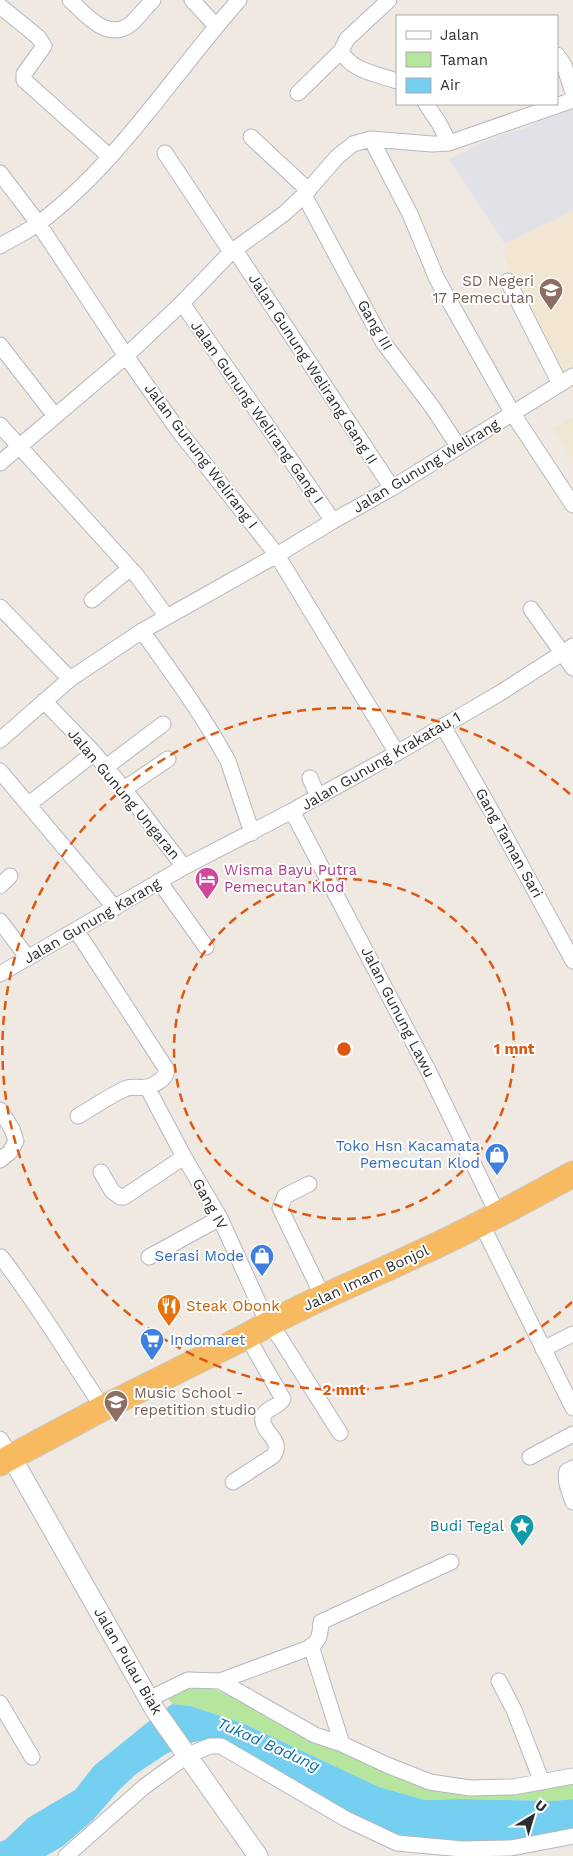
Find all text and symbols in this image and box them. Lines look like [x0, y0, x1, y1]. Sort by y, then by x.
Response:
legend [396, 15, 558, 105]
text: Jalan [440, 26, 479, 44]
text: Taman [440, 51, 488, 69]
text: Air [440, 76, 460, 94]
street label: Jalan Gunung Welirang Gang II [245, 270, 381, 468]
place label: SD Negeri 17 Pemecutan [433, 272, 534, 307]
school or university icon: SD Negeri 17 Pemecutan [538, 277, 564, 311]
street label: Gang III [353, 297, 397, 353]
street label: Jalan Gunung Welirang Gang I [187, 317, 327, 507]
street label: Jalan Gunung Welirang I [140, 380, 262, 532]
street label: Jalan Gunung Welirang [350, 415, 503, 517]
street label: Jalan Gunung Krakatau 1 [298, 708, 464, 814]
street label: Jalan Gunung Ungaran [64, 725, 184, 863]
street label: Gang Taman Sari [471, 785, 547, 901]
place label: Wisma Bayu Putra Pemecutan Klod [224, 861, 357, 896]
hotel icon: Wisma Bayu Putra Pemecutan Klod [194, 866, 220, 900]
street label: Jalan Gunung Karang [20, 874, 164, 968]
street label: Jalan Gunung Lawu [357, 944, 439, 1080]
centre of rings [335, 1040, 353, 1058]
text: 1 mnt [494, 1040, 535, 1058]
place label: Toko Hsn Kacamata Pemecutan Klod [336, 1137, 481, 1172]
shop icon: Toko Hsn Kacamata Pemecutan Klod [484, 1142, 510, 1176]
street label: Gang IV [189, 1175, 232, 1233]
street label: Jalan Imam Bonjol [300, 1241, 432, 1315]
shop icon: Serasi Mode [249, 1243, 275, 1277]
place label: Serasi Mode [155, 1247, 244, 1265]
restaurant icon: Steak Obonk [156, 1293, 182, 1327]
place label: Steak Obonk [186, 1297, 280, 1315]
supermarket icon: Indomaret [139, 1327, 165, 1361]
place label: Indomaret [170, 1331, 246, 1349]
text: 2 mnt [322, 1381, 366, 1399]
place label: Music School - repetition studio [134, 1384, 256, 1419]
school or university icon: Music School - repetition studio [103, 1389, 129, 1423]
place icon: Budi Tegal [509, 1513, 535, 1547]
place label: Budi Tegal [430, 1517, 504, 1535]
street label: Jalan Pulau Biak [90, 1604, 166, 1718]
water label: Tukad Badung [214, 1713, 323, 1776]
north arrow [508, 1791, 558, 1841]
text: U [532, 1796, 550, 1815]

